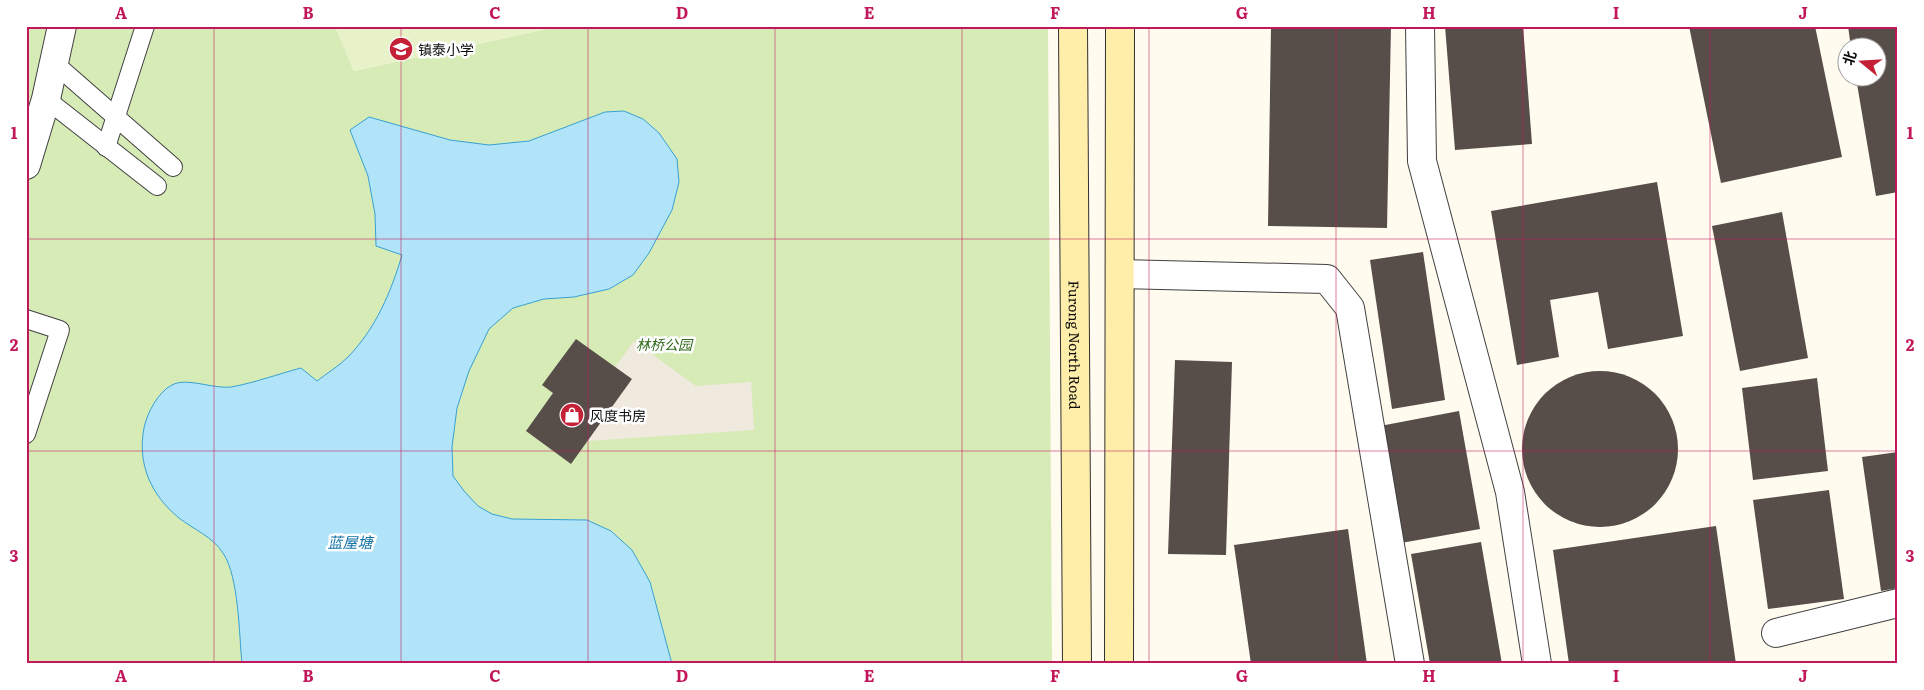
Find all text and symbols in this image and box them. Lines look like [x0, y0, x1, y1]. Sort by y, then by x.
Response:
text: A [115, 0, 127, 24]
text: B [302, 0, 314, 24]
text: C [489, 0, 501, 24]
text: D [676, 0, 688, 24]
text: E [864, 0, 875, 24]
text: F [1050, 0, 1060, 24]
text: G [1236, 0, 1248, 24]
text: H [1422, 0, 1436, 24]
text: I [1613, 0, 1619, 24]
text: J [1798, 0, 1808, 24]
school or university icon: 镇泰小学 [388, 36, 414, 62]
north arrow [1836, 38, 1886, 88]
place label: 镇泰小学 [418, 39, 474, 59]
text: 北 [1837, 48, 1860, 67]
text: 1 [11, 120, 18, 144]
text: 1 [1907, 120, 1914, 144]
street label: Furong North Road [1065, 280, 1085, 410]
text: 2 [10, 332, 19, 356]
text: 2 [1906, 332, 1915, 356]
park label: 林桥公园 [636, 334, 694, 354]
shop icon: 风度书房 [559, 402, 585, 428]
place label: 风度书房 [590, 405, 646, 425]
water label: 蓝屋塘 [327, 530, 375, 553]
text: 3 [10, 543, 19, 567]
text: 3 [1906, 543, 1915, 567]
text: A [115, 663, 127, 687]
text: B [302, 663, 314, 687]
text: C [489, 663, 501, 687]
text: D [676, 663, 688, 687]
text: E [864, 663, 875, 687]
text: F [1050, 663, 1060, 687]
text: G [1236, 663, 1248, 687]
text: H [1422, 663, 1436, 687]
text: I [1613, 663, 1619, 687]
text: J [1798, 663, 1808, 687]

